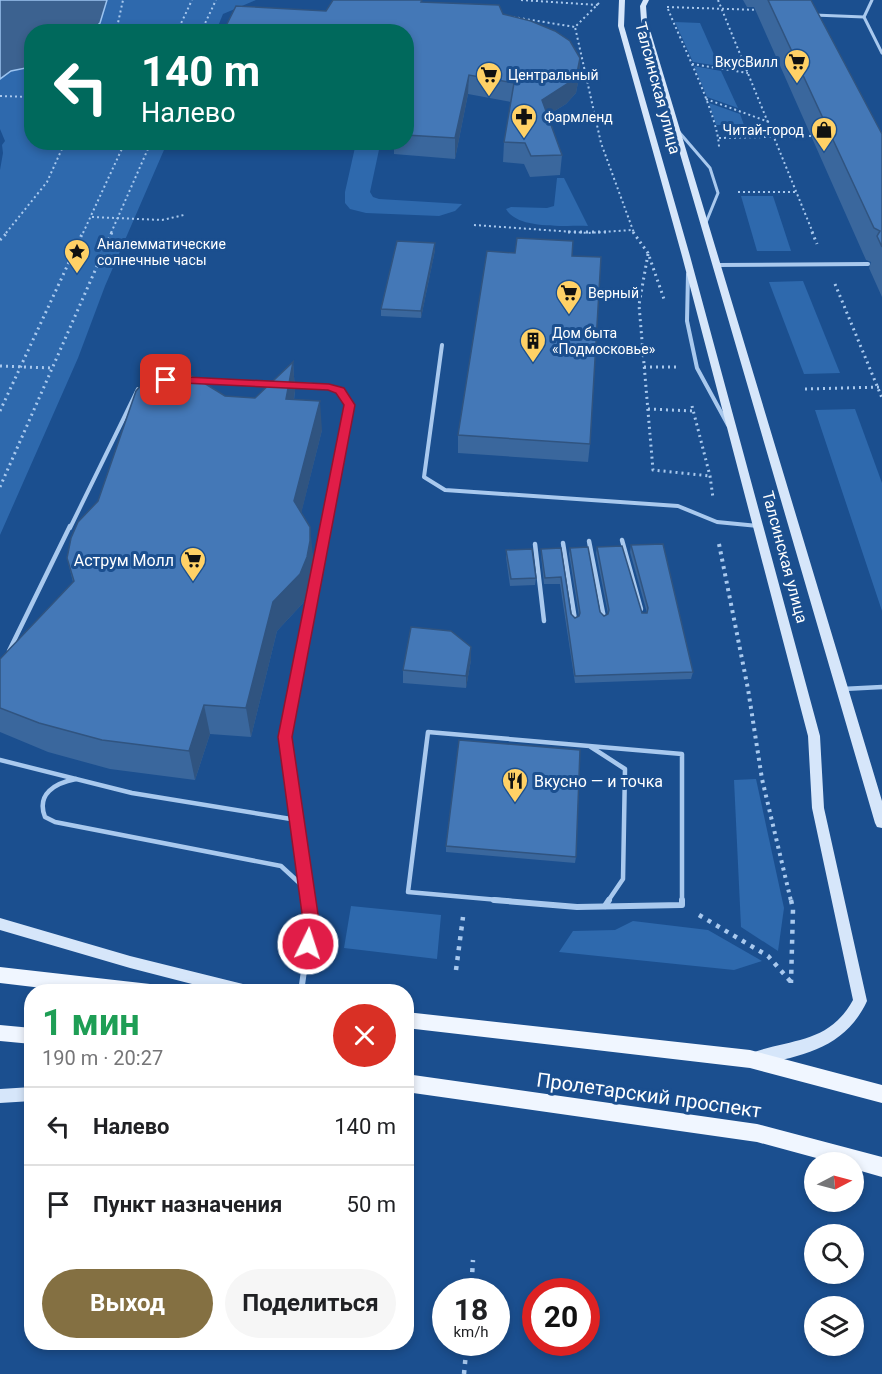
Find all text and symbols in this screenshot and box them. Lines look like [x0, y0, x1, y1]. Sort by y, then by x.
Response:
street label: Талсинская улица [631, 20, 685, 156]
text: 140 m [141, 47, 260, 96]
supermarket icon: ВкусВилл [782, 47, 812, 85]
icon: left [42, 48, 120, 126]
place label: ВкусВилл [715, 54, 778, 70]
supermarket icon: Центральный [474, 60, 504, 98]
place label: Центральный [508, 67, 599, 83]
text: Налево [141, 97, 236, 129]
pharmacy icon: Фармленд [509, 102, 539, 140]
place label: Фармленд [544, 109, 613, 125]
shop icon: Читай-город [809, 115, 839, 153]
place label: Читай-город [723, 122, 805, 138]
place label: Аналемматические солнечные часы [97, 236, 226, 268]
place icon: Аналемматические солнечные часы [62, 237, 92, 275]
supermarket icon: Верный [554, 278, 584, 316]
place label: Верный [588, 285, 639, 301]
place label: Дом быта «Подмосковье» [552, 325, 656, 357]
building icon: Дом быта «Подмосковье» [518, 326, 548, 364]
pin [140, 354, 191, 405]
icon: arrive [149, 363, 182, 396]
street label: Талсинская улица [758, 489, 812, 625]
supermarket icon: Аструм Молл [178, 545, 208, 583]
place label: Аструм Молл [74, 551, 174, 570]
restaurant icon: Вкусно — и точка [500, 766, 530, 804]
place label: Вкусно — и точка [534, 772, 663, 791]
position arrow [276, 912, 340, 976]
text: 1 мин [42, 1002, 140, 1044]
button: close [333, 1004, 396, 1067]
text: 190 m · 20:27 [42, 1046, 163, 1070]
street label: Пролетарский проспект [535, 1067, 763, 1123]
icon: left [42, 1110, 75, 1143]
text: Налево [93, 1114, 170, 1139]
text: 140 m [334, 1114, 396, 1139]
north arrow [804, 1152, 864, 1212]
map controls [804, 1152, 864, 1356]
icon: arrive [42, 1188, 75, 1221]
text: Пункт назначения [93, 1192, 282, 1217]
text: 50 m [347, 1192, 396, 1217]
button: search [804, 1224, 864, 1284]
button: Выход [42, 1269, 213, 1338]
button: Поделиться [225, 1269, 396, 1338]
speed limit sign: 20 [522, 1278, 600, 1356]
text: 18 [454, 1292, 488, 1327]
button: layers [804, 1296, 864, 1356]
text: km/h [453, 1323, 489, 1341]

